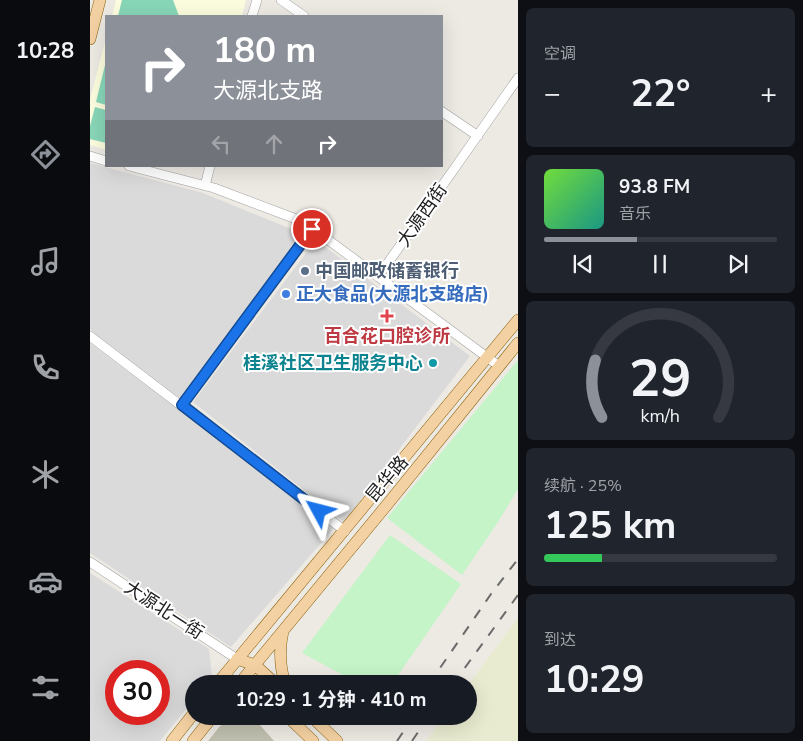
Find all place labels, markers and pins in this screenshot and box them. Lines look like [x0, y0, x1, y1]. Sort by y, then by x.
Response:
pin [291, 208, 333, 250]
place label: 中国邮政储蓄银行 [315, 259, 459, 283]
marker: 中国邮政储蓄银行 [299, 265, 311, 277]
place label: 正大食品(大源北支路店) [296, 282, 489, 306]
marker: 正大食品(大源北支路店) [280, 288, 292, 300]
marker: 百合花口腔诊所 [380, 309, 394, 323]
place label: 百合花口腔诊所 [324, 324, 450, 348]
place label: 桂溪社区卫生服务中心 [243, 351, 423, 375]
marker: 桂溪社区卫生服务中心 [427, 357, 439, 369]

